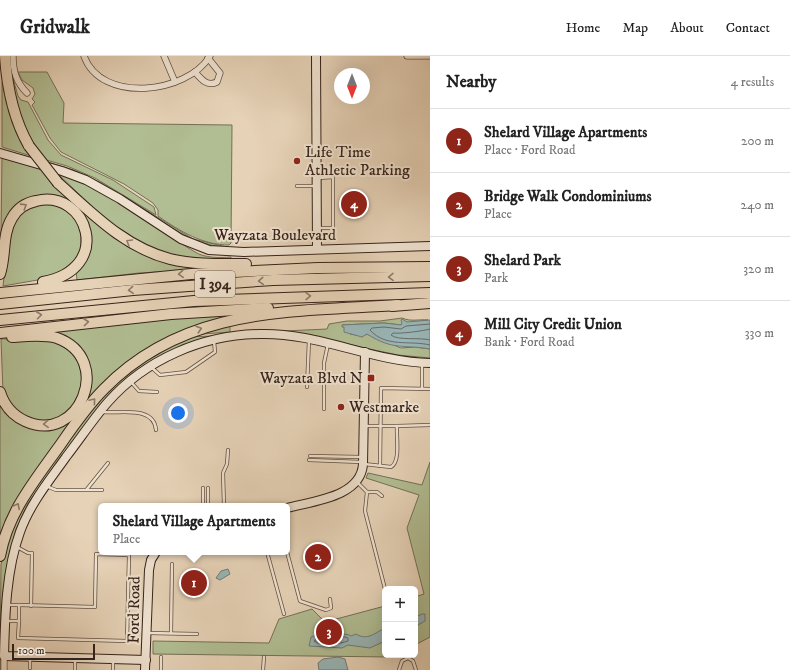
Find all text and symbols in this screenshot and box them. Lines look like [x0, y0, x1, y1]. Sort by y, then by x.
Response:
text: Gridwalk [20, 16, 90, 39]
text: Home [566, 19, 600, 37]
text: Map [622, 19, 648, 37]
text: About [670, 19, 704, 37]
text: Contact [726, 19, 770, 37]
north arrow [334, 68, 370, 104]
text: Nearby [446, 71, 496, 93]
text: 4 results [731, 74, 774, 90]
text: Shelard Village Apartments [484, 123, 647, 142]
text: 1 [457, 133, 461, 149]
text: 200 m [741, 133, 774, 149]
place label: Life Time Athletic Parking [305, 142, 410, 180]
text: Place · Ford Road [484, 142, 575, 158]
marker: Life Time Athletic Parking [292, 156, 302, 166]
text: Bridge Walk Condominiums [484, 187, 652, 206]
pin: 4 [341, 189, 367, 219]
text: 2 [456, 197, 462, 213]
text: 240 m [741, 197, 774, 213]
one-way arrow [20, 204, 27, 211]
text: Place [484, 206, 512, 222]
street label: Wayzata Boulevard [213, 225, 336, 245]
one-way arrow [126, 239, 133, 246]
text: Shelard Park [484, 251, 561, 270]
text: 3 [457, 261, 461, 277]
text: 320 m [743, 261, 774, 277]
one-way arrow [178, 270, 184, 279]
text: Park [484, 270, 508, 286]
road number: I 394 [195, 271, 235, 297]
one-way arrow [388, 272, 394, 281]
one-way arrow [258, 276, 264, 285]
one-way arrow [128, 285, 134, 294]
one-way arrow [305, 292, 311, 300]
one-way arrow [36, 311, 42, 320]
text: Mill City Credit Union [484, 315, 622, 334]
one-way arrow [83, 318, 89, 327]
one-way arrow [195, 325, 202, 333]
text: 4 [455, 325, 463, 341]
text: 330 m [745, 325, 774, 341]
text: Bank · Ford Road [484, 334, 575, 350]
place label: Wayzata Blvd N [259, 368, 363, 388]
marker: Wayzata Blvd N [366, 373, 376, 383]
place label: Westmarke [348, 397, 419, 417]
one-way arrow [89, 398, 96, 406]
marker: Westmarke [336, 402, 346, 412]
your location [168, 403, 188, 423]
one-way arrow [43, 420, 49, 429]
one-way arrow [12, 503, 20, 511]
popup [98, 503, 290, 555]
text: Shelard Village Apartments [112, 512, 276, 531]
text: Place [112, 531, 140, 547]
pin: 2 [305, 542, 331, 572]
pin: 1 [181, 568, 207, 598]
street label: Ford Road [123, 576, 145, 644]
map controls [382, 586, 418, 658]
button: + [382, 586, 418, 622]
pin: 3 [316, 617, 342, 647]
button: − [382, 622, 418, 658]
scale bar [12, 642, 95, 661]
text: 100 m [18, 644, 44, 658]

